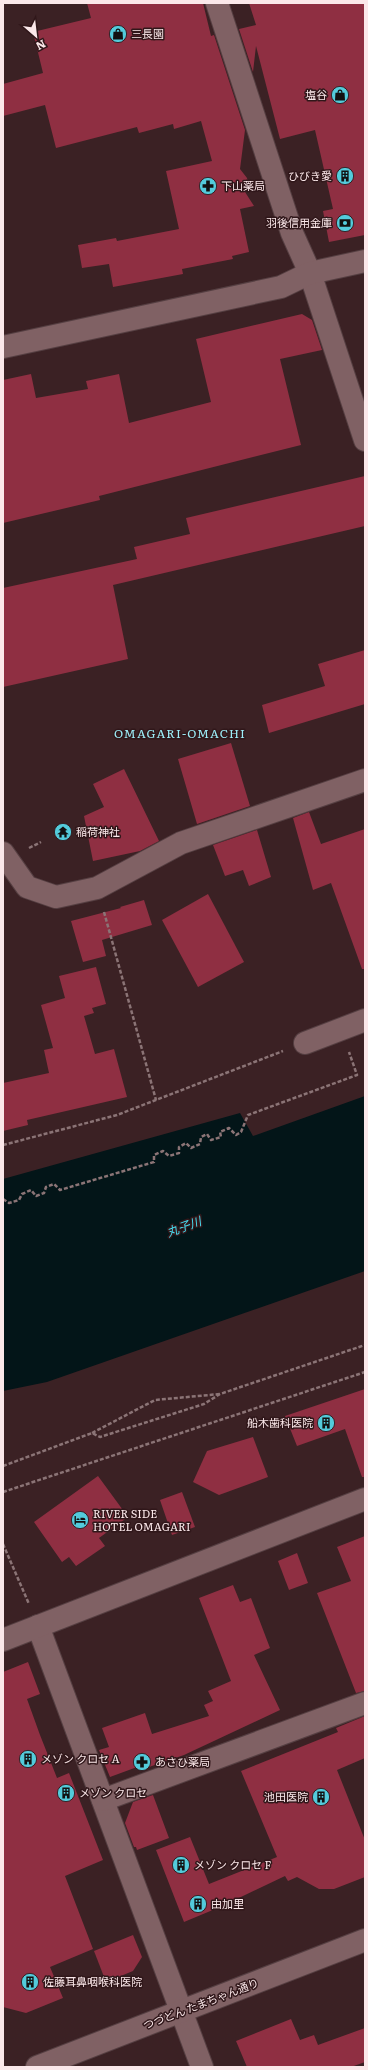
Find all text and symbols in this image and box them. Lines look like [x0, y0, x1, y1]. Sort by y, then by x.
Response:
north arrow [16, 16, 56, 56]
shop icon: 三長園 [108, 24, 128, 44]
place label: 三長園 [131, 25, 164, 41]
text: N [33, 36, 49, 55]
shop icon: 塩谷 [330, 85, 350, 105]
place label: 塩谷 [305, 86, 327, 102]
building icon: ひびき愛 [335, 166, 355, 186]
place label: ひびき愛 [288, 167, 332, 183]
pharmacy icon: 下山薬局 [198, 176, 218, 196]
place label: 下山薬局 [221, 177, 265, 193]
bank icon: 羽後信用金庫 [335, 213, 355, 233]
place label: 羽後信用金庫 [266, 214, 332, 230]
district label: OMAGARI-OMACHI [114, 724, 246, 742]
temple icon: 稲荷神社 [53, 822, 73, 842]
place label: 稲荷神社 [76, 823, 120, 839]
water label: 丸子川 [164, 1211, 206, 1241]
building icon: 船木歯科医院 [316, 1413, 336, 1433]
place label: 船木歯科医院 [247, 1414, 313, 1430]
place label: RIVER SIDE HOTEL OMAGARI [93, 1505, 190, 1534]
hotel icon: RIVER SIDE HOTEL OMAGARI [70, 1510, 90, 1530]
building icon: メゾン クロセ A [18, 1749, 38, 1769]
place label: メゾン クロセ A [41, 1750, 120, 1766]
pharmacy icon: あさひ薬局 [132, 1752, 152, 1772]
place label: あさひ薬局 [155, 1753, 210, 1769]
building icon: メゾン クロセ [56, 1783, 76, 1803]
place label: メゾン クロセ [79, 1784, 147, 1800]
building icon: 池田医院 [311, 1787, 331, 1807]
place label: 池田医院 [264, 1788, 308, 1804]
building icon: メゾン クロセ F [171, 1855, 191, 1875]
place label: メゾン クロセ F [194, 1856, 271, 1872]
building icon: 由加里 [188, 1894, 208, 1914]
place label: 由加里 [211, 1895, 244, 1911]
building icon: 佐藤耳鼻咽喉科医院 [20, 1972, 40, 1992]
place label: 佐藤耳鼻咽喉科医院 [43, 1973, 142, 1989]
street label: つづどん たまちゃん通り [140, 1974, 261, 2033]

